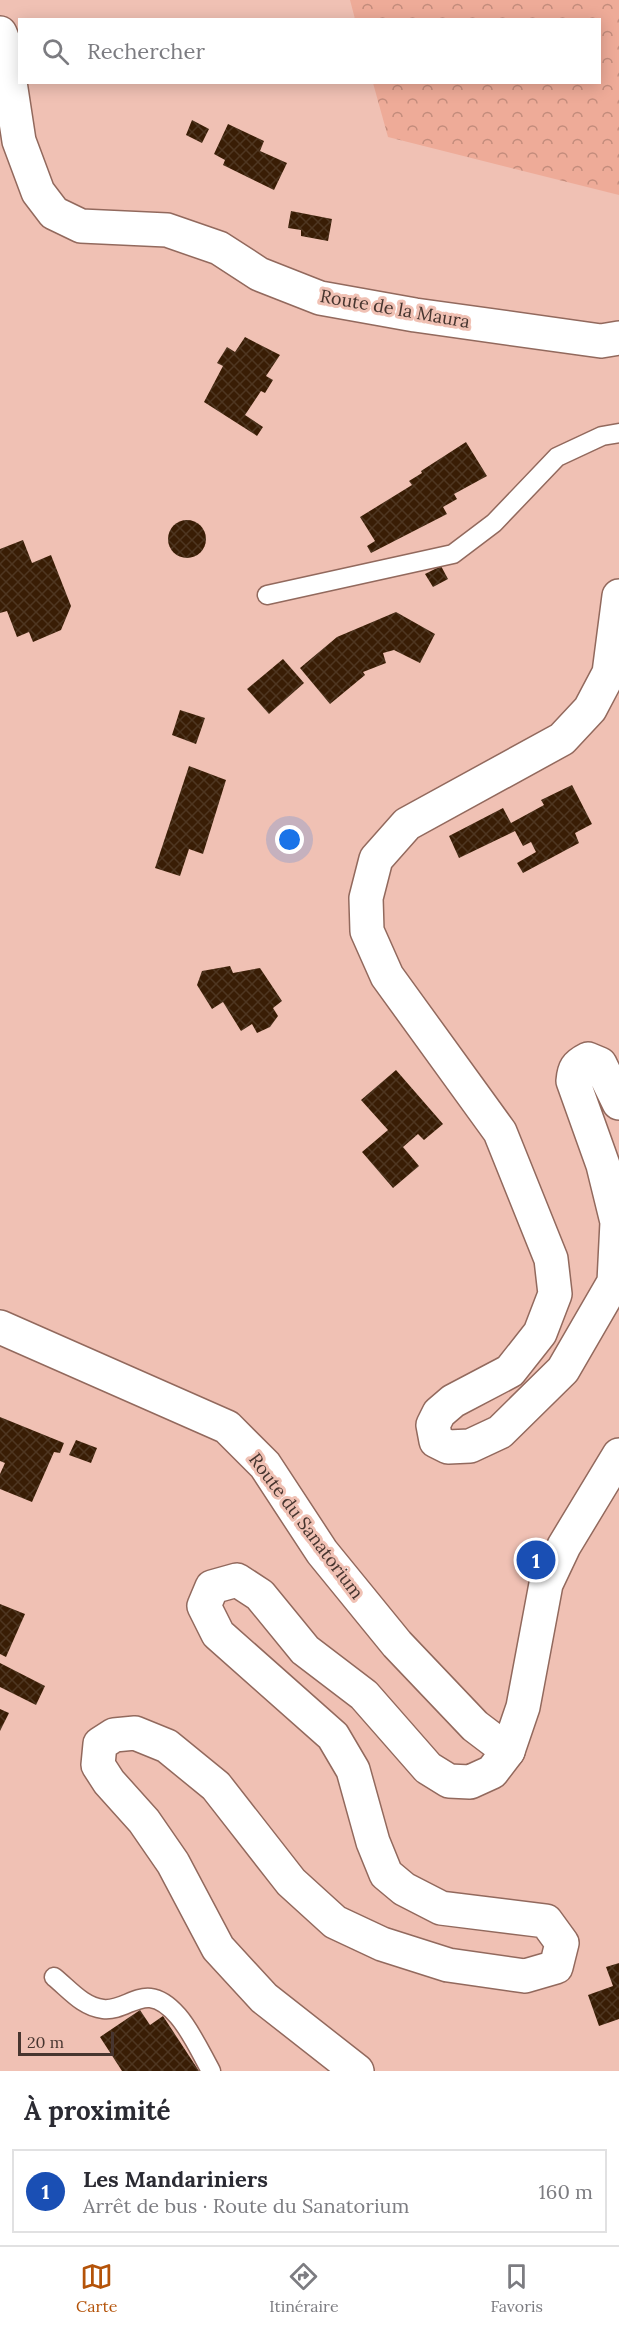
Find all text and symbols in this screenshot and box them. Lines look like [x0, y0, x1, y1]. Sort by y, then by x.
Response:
search box [18, 18, 601, 84]
icon: search [39, 35, 72, 68]
text: Rechercher [87, 37, 205, 65]
street label: Route de la Maura [318, 284, 472, 333]
your location [275, 825, 304, 854]
street label: Route du Sanatorium [244, 1448, 369, 1603]
pin: 1 [516, 1538, 556, 1582]
scale bar [18, 2029, 114, 2056]
text: 20 m [27, 2032, 64, 2052]
text: À proximité [24, 2094, 170, 2127]
text: Les Mandariniers [83, 2165, 268, 2193]
text: 1 [41, 2179, 50, 2204]
text: 160 m [539, 2179, 593, 2204]
text: Arrêt de bus · Route du Sanatorium [83, 2193, 409, 2218]
tab: Carte [76, 2260, 117, 2316]
tab: Itinéraire [269, 2260, 339, 2316]
tab: Favoris [491, 2260, 543, 2316]

